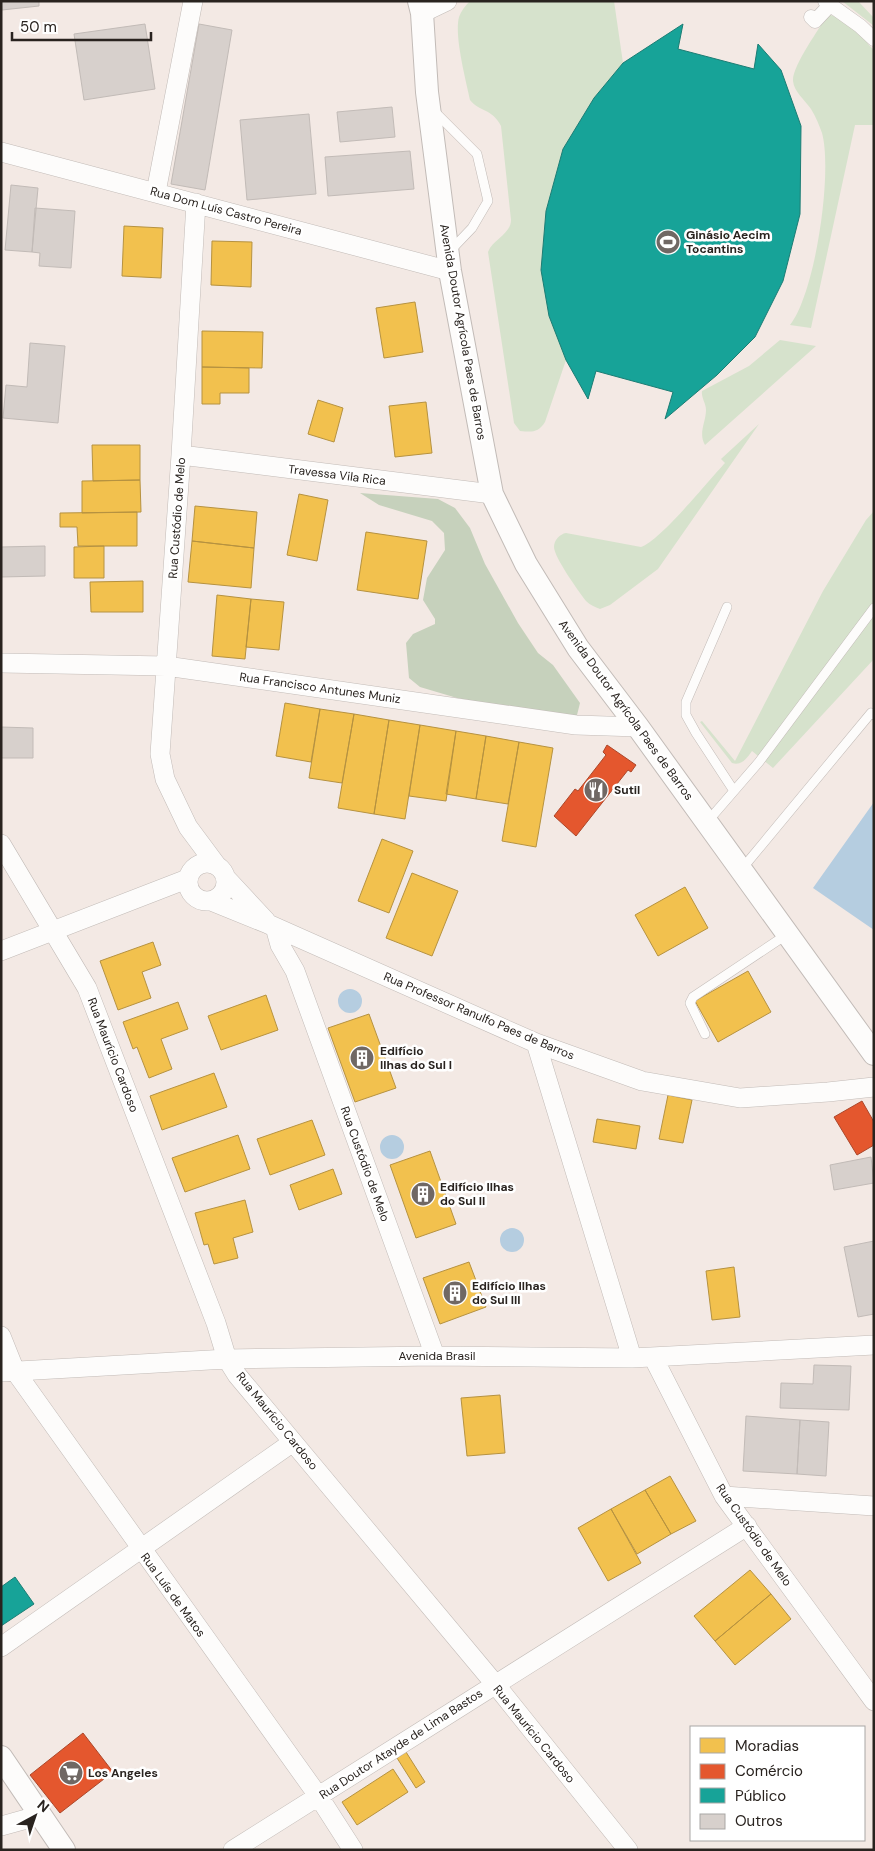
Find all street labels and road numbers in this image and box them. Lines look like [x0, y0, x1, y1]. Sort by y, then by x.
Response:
street label: Rua Dom Luís Castro Pereira [148, 183, 304, 239]
street label: Avenida Doutor Agrícola Paes de Barros [436, 223, 490, 441]
street label: Rua Custódio de Melo [165, 457, 189, 579]
street label: Travessa Vila Rica [287, 461, 387, 489]
street label: Avenida Doutor Agrícola Paes de Barros [555, 617, 697, 803]
street label: Rua Francisco Antunes Muniz [238, 669, 402, 707]
street label: Rua Professor Ranulfo Paes de Barros [381, 968, 577, 1064]
street label: Rua Maurício Cardoso [84, 995, 142, 1115]
street label: Rua Custódio de Melo [337, 1104, 393, 1224]
street label: Avenida Brasil [399, 1348, 476, 1364]
street label: Rua Maurício Cardoso [233, 1369, 321, 1473]
street label: Rua Custódio de Melo [713, 1481, 795, 1589]
street label: Rua Luís de Matos [137, 1550, 209, 1640]
street label: Rua Maurício Cardoso [490, 1682, 578, 1786]
street label: Rua Doutor Atayde de Lima Bastos [316, 1685, 486, 1803]

